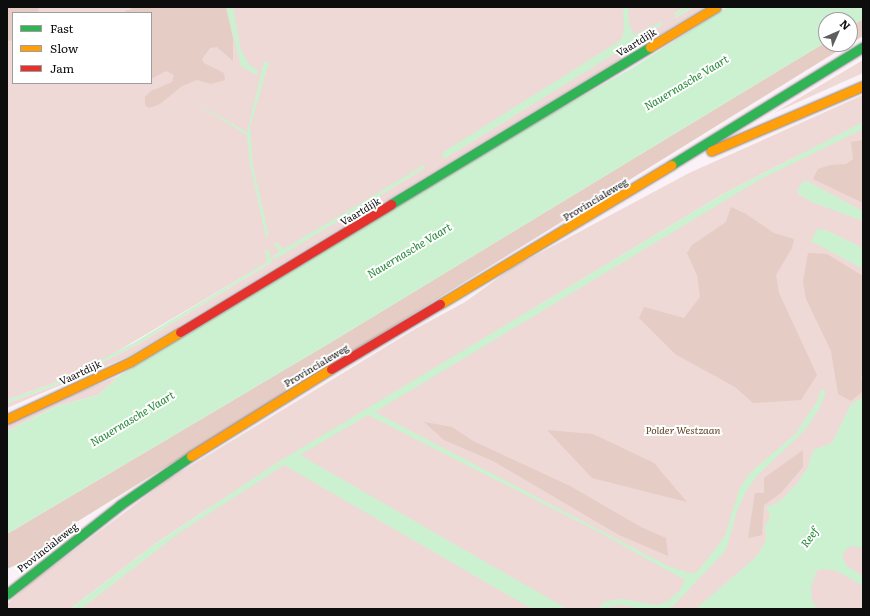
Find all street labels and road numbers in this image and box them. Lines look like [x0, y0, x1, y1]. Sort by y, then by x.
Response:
street label: Vaartdijk [614, 25, 658, 59]
street label: Provincialeweg [560, 175, 630, 223]
street label: Vaartdijk [338, 194, 382, 228]
street label: Provincialeweg [281, 341, 351, 389]
street label: Vaartdijk [57, 357, 103, 387]
street label: Provincialeweg [14, 520, 80, 574]

